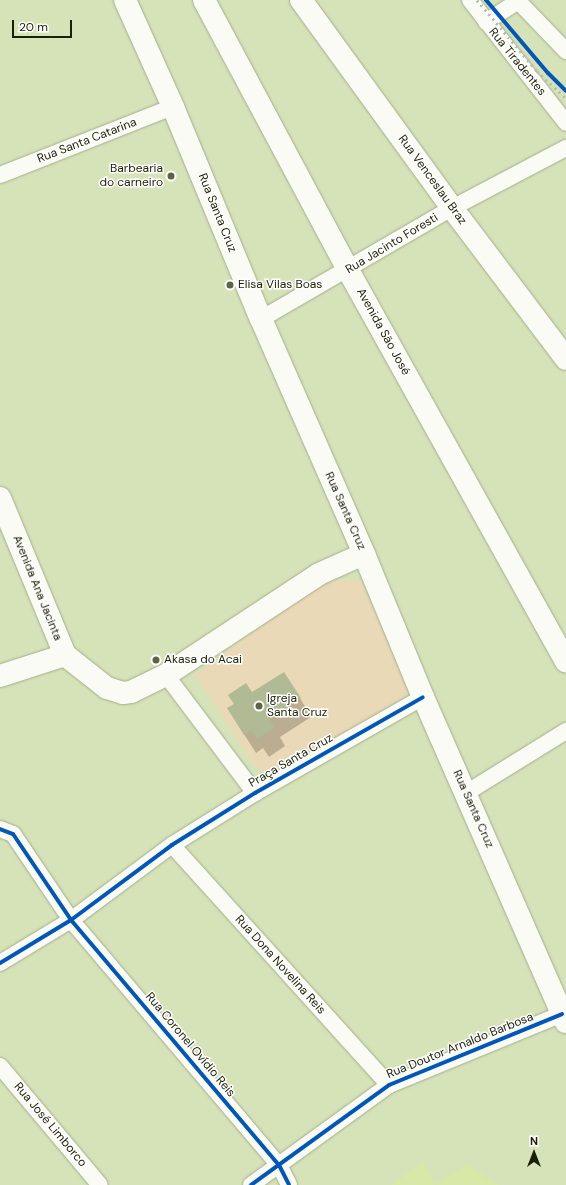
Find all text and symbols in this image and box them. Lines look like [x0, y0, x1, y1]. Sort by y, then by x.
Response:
scale bar [14, 12, 74, 38]
text: 20 m [19, 19, 48, 35]
street label: Rua Tiradentes [485, 25, 549, 99]
street label: Rua Santa Catarina [35, 115, 139, 167]
street label: Rua Venceslau Braz [395, 132, 469, 228]
place label: Barbearia do carneiro [99, 162, 163, 190]
marker: Barbearia do carneiro [166, 171, 176, 181]
street label: Rua Santa Cruz [195, 171, 239, 255]
street label: Rua Jacinto Foresti [343, 211, 441, 277]
place label: Elisa Vilas Boas [238, 278, 322, 292]
marker: Elisa Vilas Boas [225, 280, 235, 290]
street label: Avenida São José [353, 286, 413, 378]
street label: Rua Santa Cruz [321, 470, 369, 552]
street label: Avenida Ana Jacinta [9, 533, 65, 643]
place label: Akasa do Acai [164, 653, 242, 667]
marker: Akasa do Acai [151, 655, 161, 665]
place label: Igreja Santa Cruz [267, 692, 327, 720]
marker: Igreja Santa Cruz [254, 701, 264, 711]
street label: Praça Santa Cruz [246, 731, 336, 791]
street label: Rua Santa Cruz [449, 768, 497, 850]
street label: Rua Dona Novelina Reis [232, 913, 328, 1017]
street label: Rua Coronel Ovídio Reis [142, 990, 238, 1100]
street label: Rua Doutor Arnaldo Barbosa [385, 1010, 535, 1082]
street label: Rua José Limborco [11, 1080, 89, 1170]
north arrow [514, 1133, 554, 1173]
text: N [530, 1134, 538, 1148]

